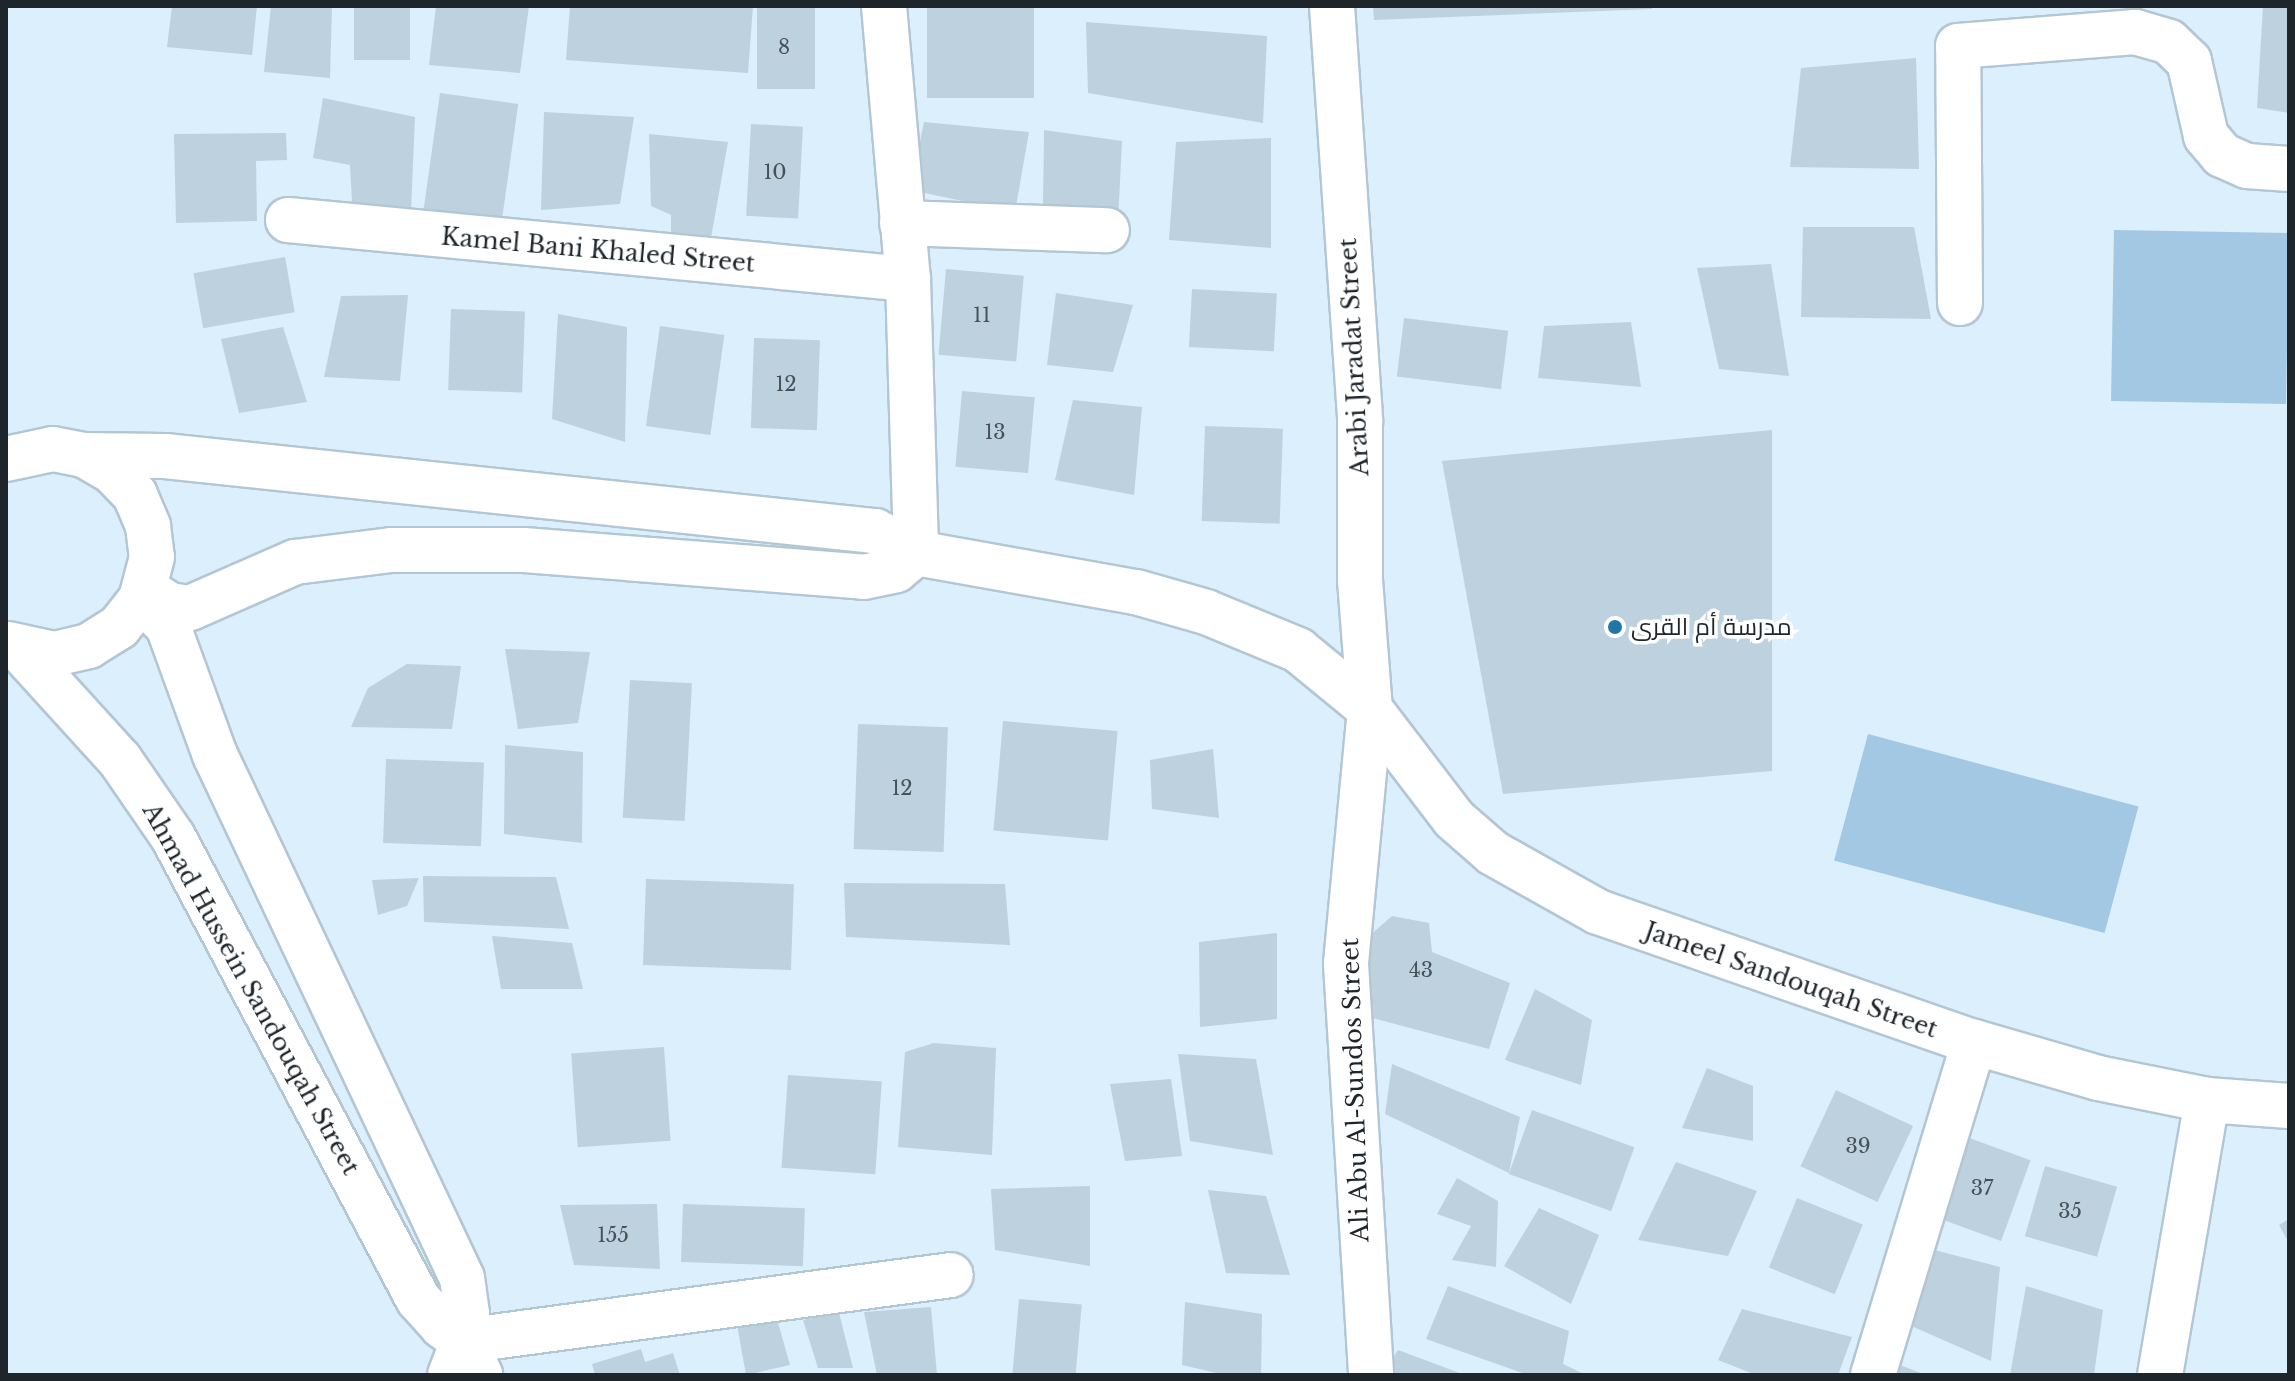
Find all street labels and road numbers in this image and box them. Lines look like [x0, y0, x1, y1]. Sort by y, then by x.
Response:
street label: Kamel Bani Khaled Street [440, 222, 756, 278]
street label: Arabi Jaradat Street [1333, 237, 1375, 477]
street label: Ahmad Hussein Sandouqah Street [137, 798, 365, 1180]
street label: Jameel Sandouqah Street [1641, 916, 1941, 1044]
street label: Ali Abu Al-Sundos Street [1335, 937, 1375, 1243]

